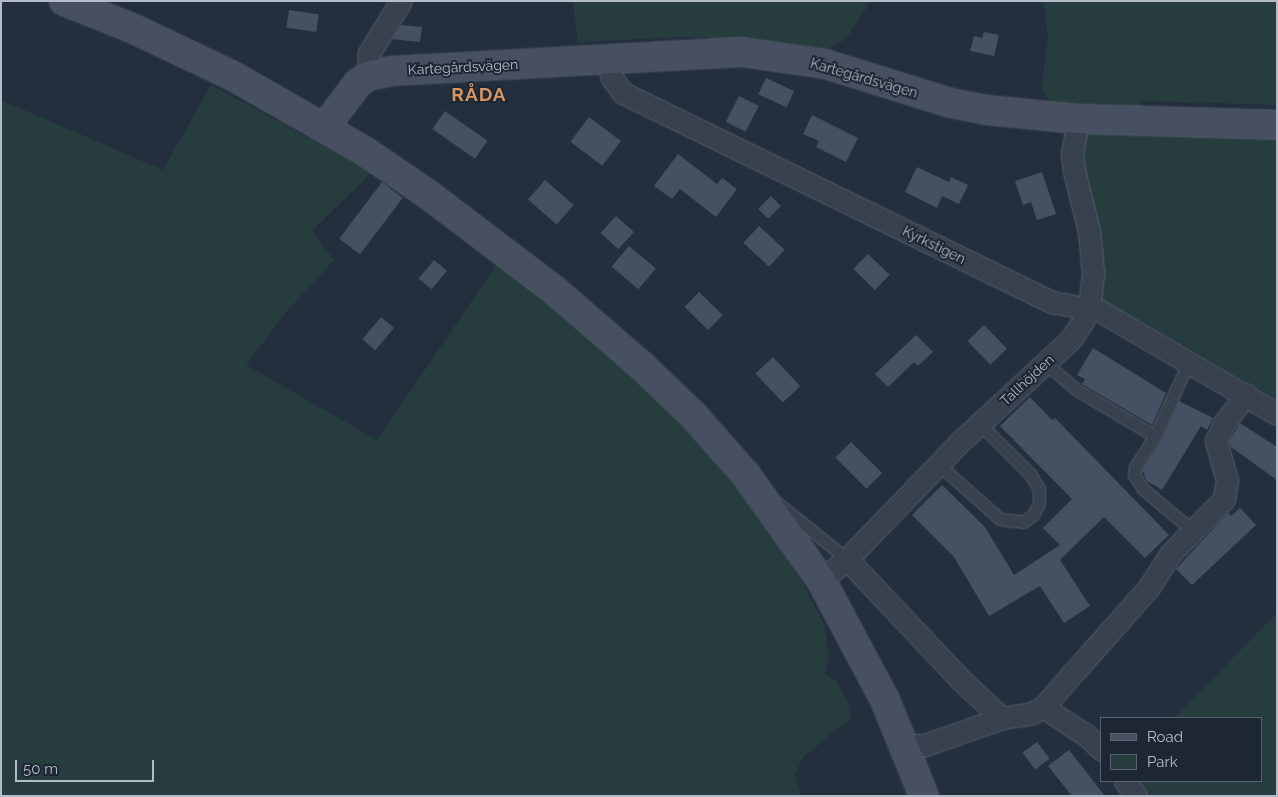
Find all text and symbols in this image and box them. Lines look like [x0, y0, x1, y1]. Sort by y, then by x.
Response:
street label: Kartegårdsvägen [809, 55, 919, 101]
street label: Kartegårdsvägen [407, 56, 519, 78]
district label: RÅDA [451, 84, 507, 106]
street label: Kyrkstigen [900, 223, 968, 267]
street label: Tallhöjden [997, 351, 1057, 409]
legend [1100, 717, 1263, 782]
text: Road [1147, 728, 1183, 746]
scale bar [18, 750, 156, 782]
text: Park [1147, 753, 1178, 771]
text: 50 m [23, 760, 58, 778]

